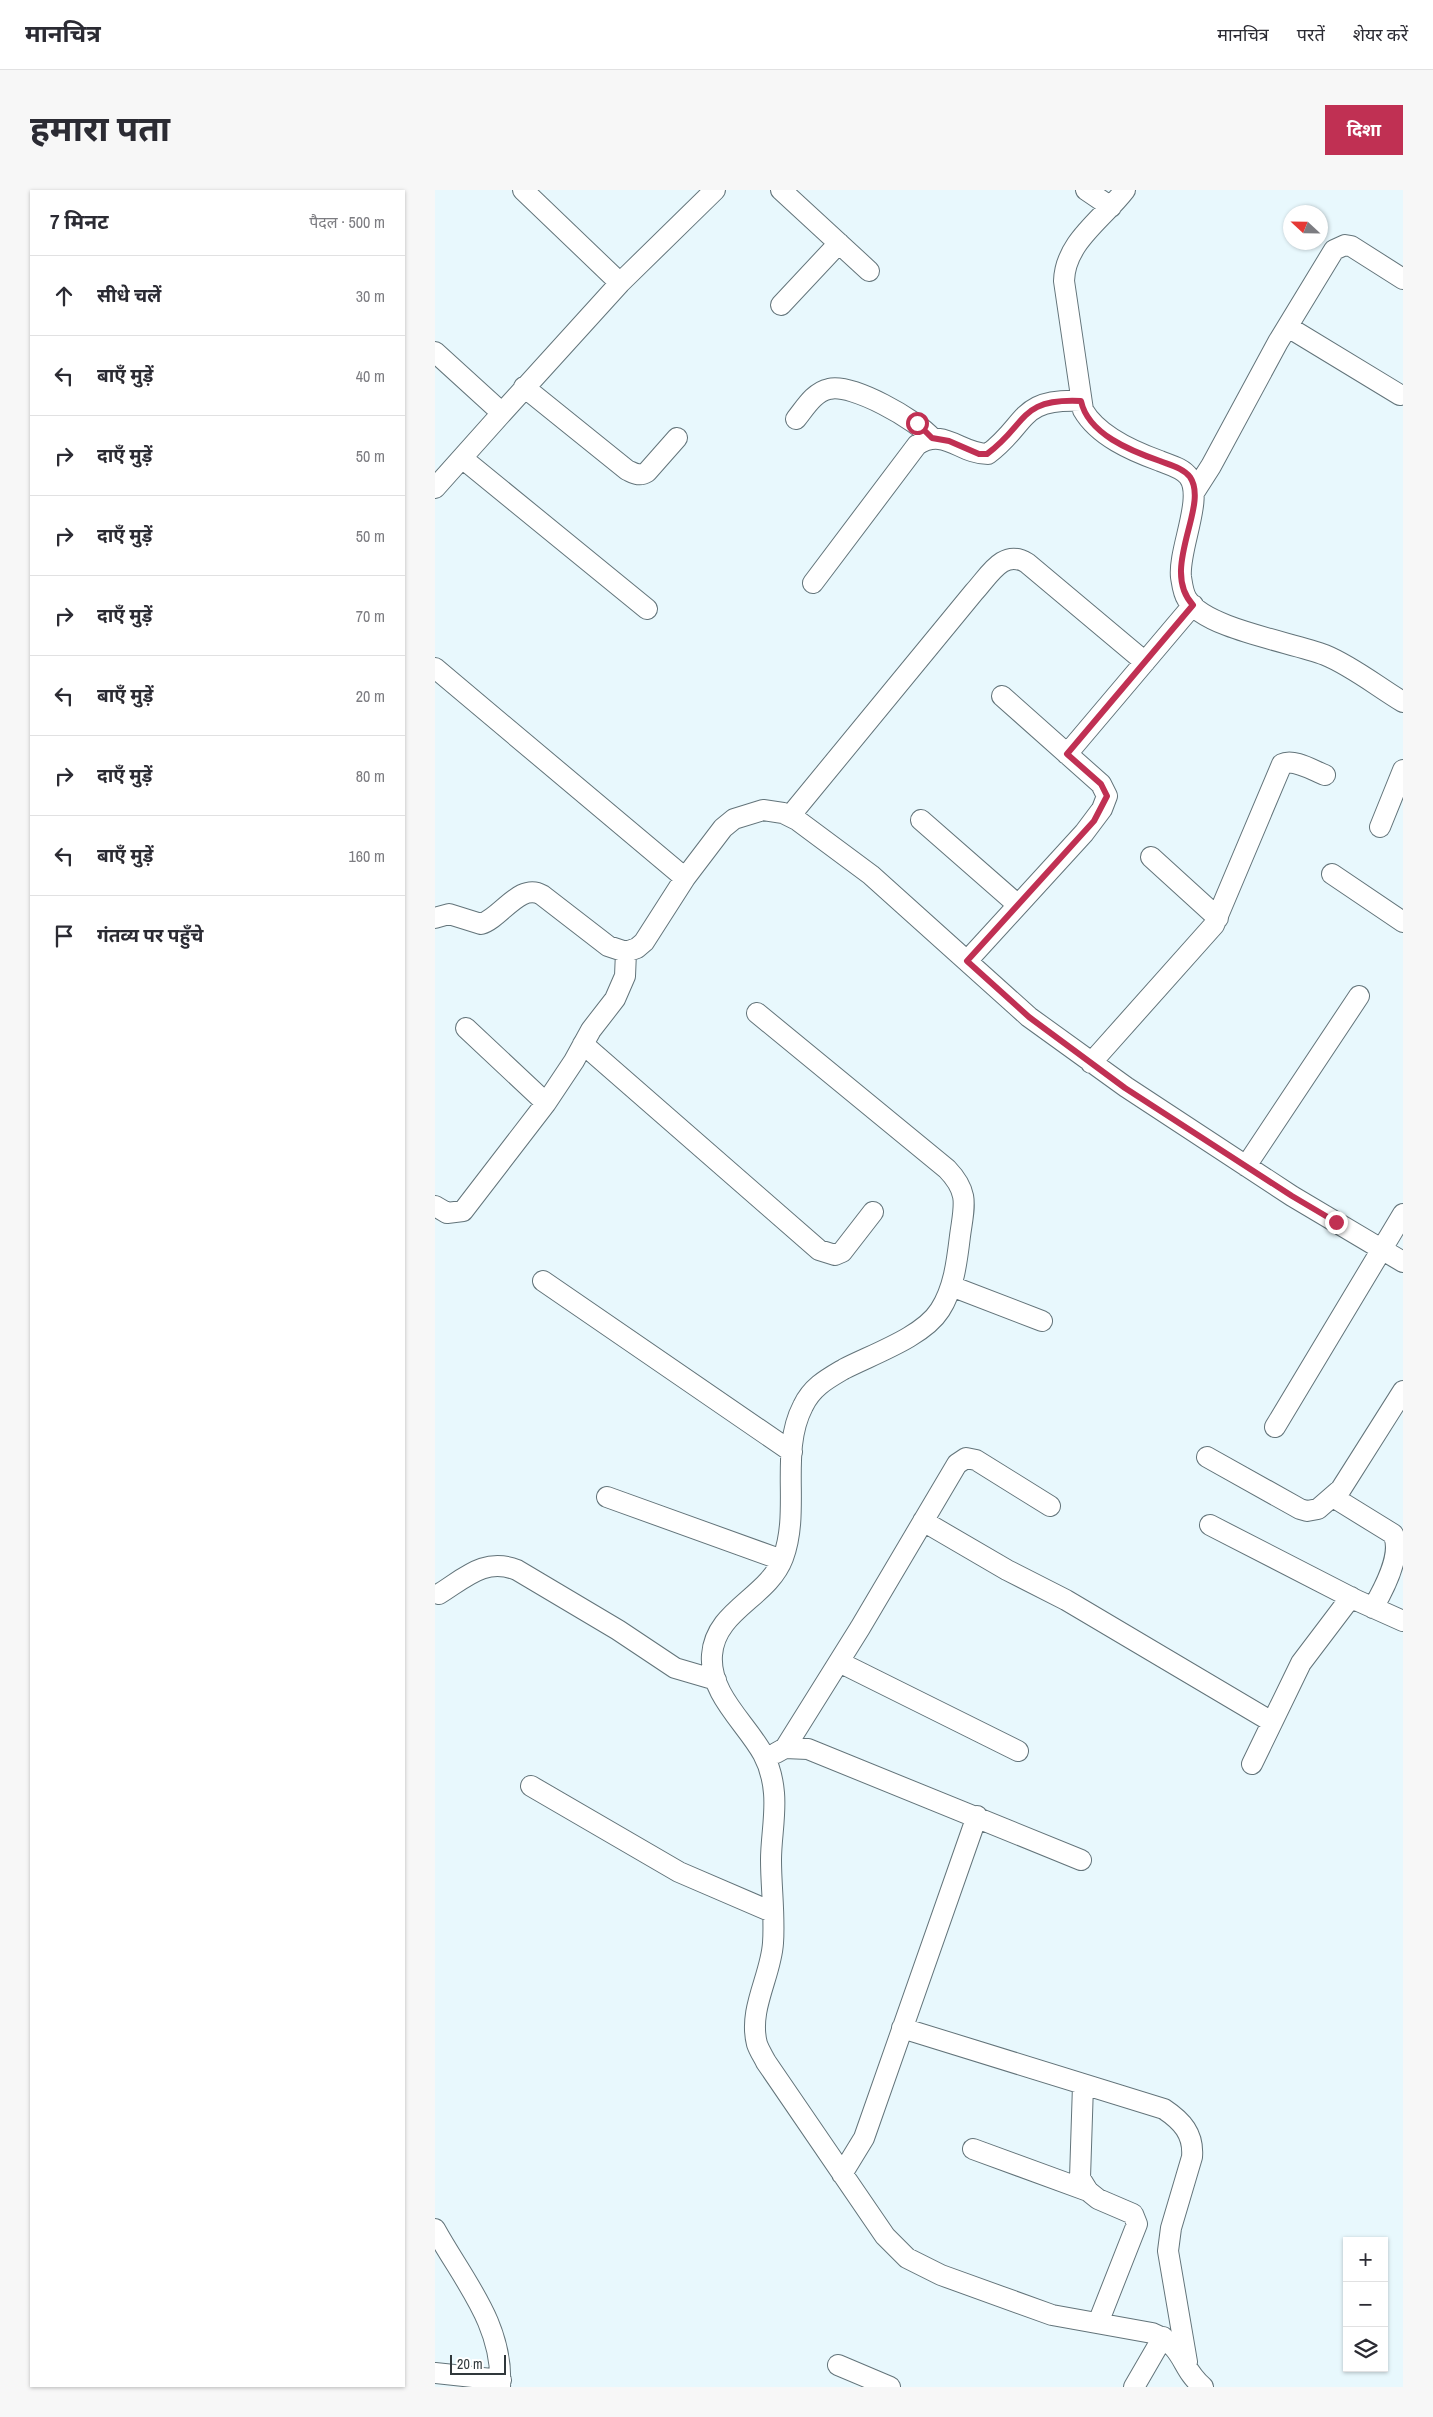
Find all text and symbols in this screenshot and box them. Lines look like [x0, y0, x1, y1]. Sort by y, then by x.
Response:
text: मानचित्र [25, 17, 101, 49]
text: मानचित्र [1217, 22, 1269, 47]
text: परतें [1297, 22, 1325, 47]
text: शेयर करें [1353, 22, 1408, 47]
text: हमारा पता [30, 105, 170, 152]
button: दिशा [1325, 105, 1403, 155]
north arrow [1283, 205, 1328, 250]
text: 7 मिनट [50, 207, 108, 236]
text: पैदल · 500 m [309, 211, 385, 233]
icon: ahead [50, 282, 78, 310]
text: सीधे चलें [97, 282, 161, 308]
text: 30 m [356, 285, 385, 307]
icon: left [50, 362, 78, 390]
text: बाएँ मुड़ें [97, 362, 153, 388]
text: 40 m [356, 365, 385, 387]
route start [906, 412, 929, 435]
icon: right [50, 442, 78, 470]
text: दाएँ मुड़ें [97, 442, 152, 468]
text: 50 m [356, 445, 385, 467]
icon: right [50, 522, 78, 550]
text: दाएँ मुड़ें [97, 522, 152, 548]
text: 50 m [356, 525, 385, 547]
icon: right [50, 602, 78, 630]
text: दाएँ मुड़ें [97, 602, 152, 628]
text: 70 m [356, 605, 385, 627]
icon: left [50, 682, 78, 710]
text: बाएँ मुड़ें [97, 682, 153, 708]
text: 20 m [356, 685, 385, 707]
icon: right [50, 762, 78, 790]
text: दाएँ मुड़ें [97, 762, 152, 788]
text: 80 m [356, 765, 385, 787]
icon: left [50, 842, 78, 870]
text: बाएँ मुड़ें [97, 842, 153, 868]
text: 160 m [349, 845, 385, 867]
icon: arrive [50, 922, 78, 950]
text: गंतव्य पर पहुँचे [97, 922, 203, 948]
route end [1325, 1211, 1348, 1234]
map controls [1343, 2237, 1388, 2372]
button: + [1343, 2237, 1388, 2282]
button: − [1343, 2282, 1388, 2327]
button: layers [1343, 2327, 1388, 2372]
scale bar [450, 2352, 506, 2375]
text: 20 m [457, 2355, 483, 2373]

